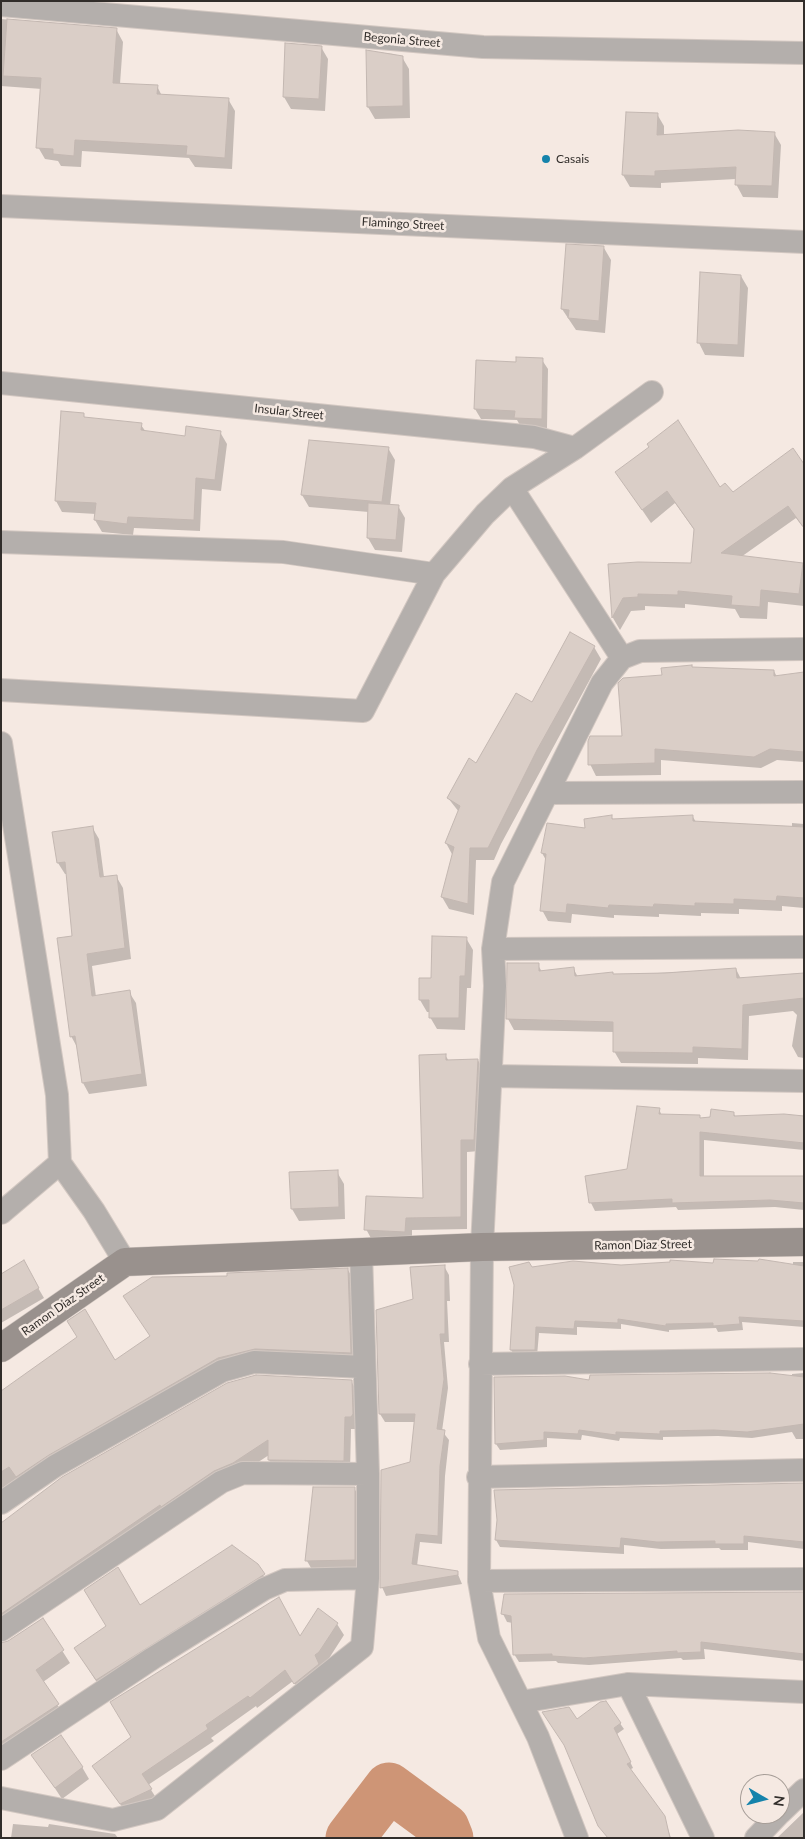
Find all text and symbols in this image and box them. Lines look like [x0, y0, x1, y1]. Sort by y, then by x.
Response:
street label: Begonia Street [363, 29, 441, 51]
place label: Casais [556, 152, 589, 166]
marker: Casais [540, 153, 552, 165]
street label: Flamingo Street [361, 215, 445, 233]
street label: Insular Street [254, 401, 324, 423]
street label: Ramon Diaz Street [594, 1237, 692, 1253]
street label: Ramon Diaz Street [19, 1271, 107, 1339]
north arrow [740, 1774, 790, 1824]
text: N [770, 1794, 789, 1808]

